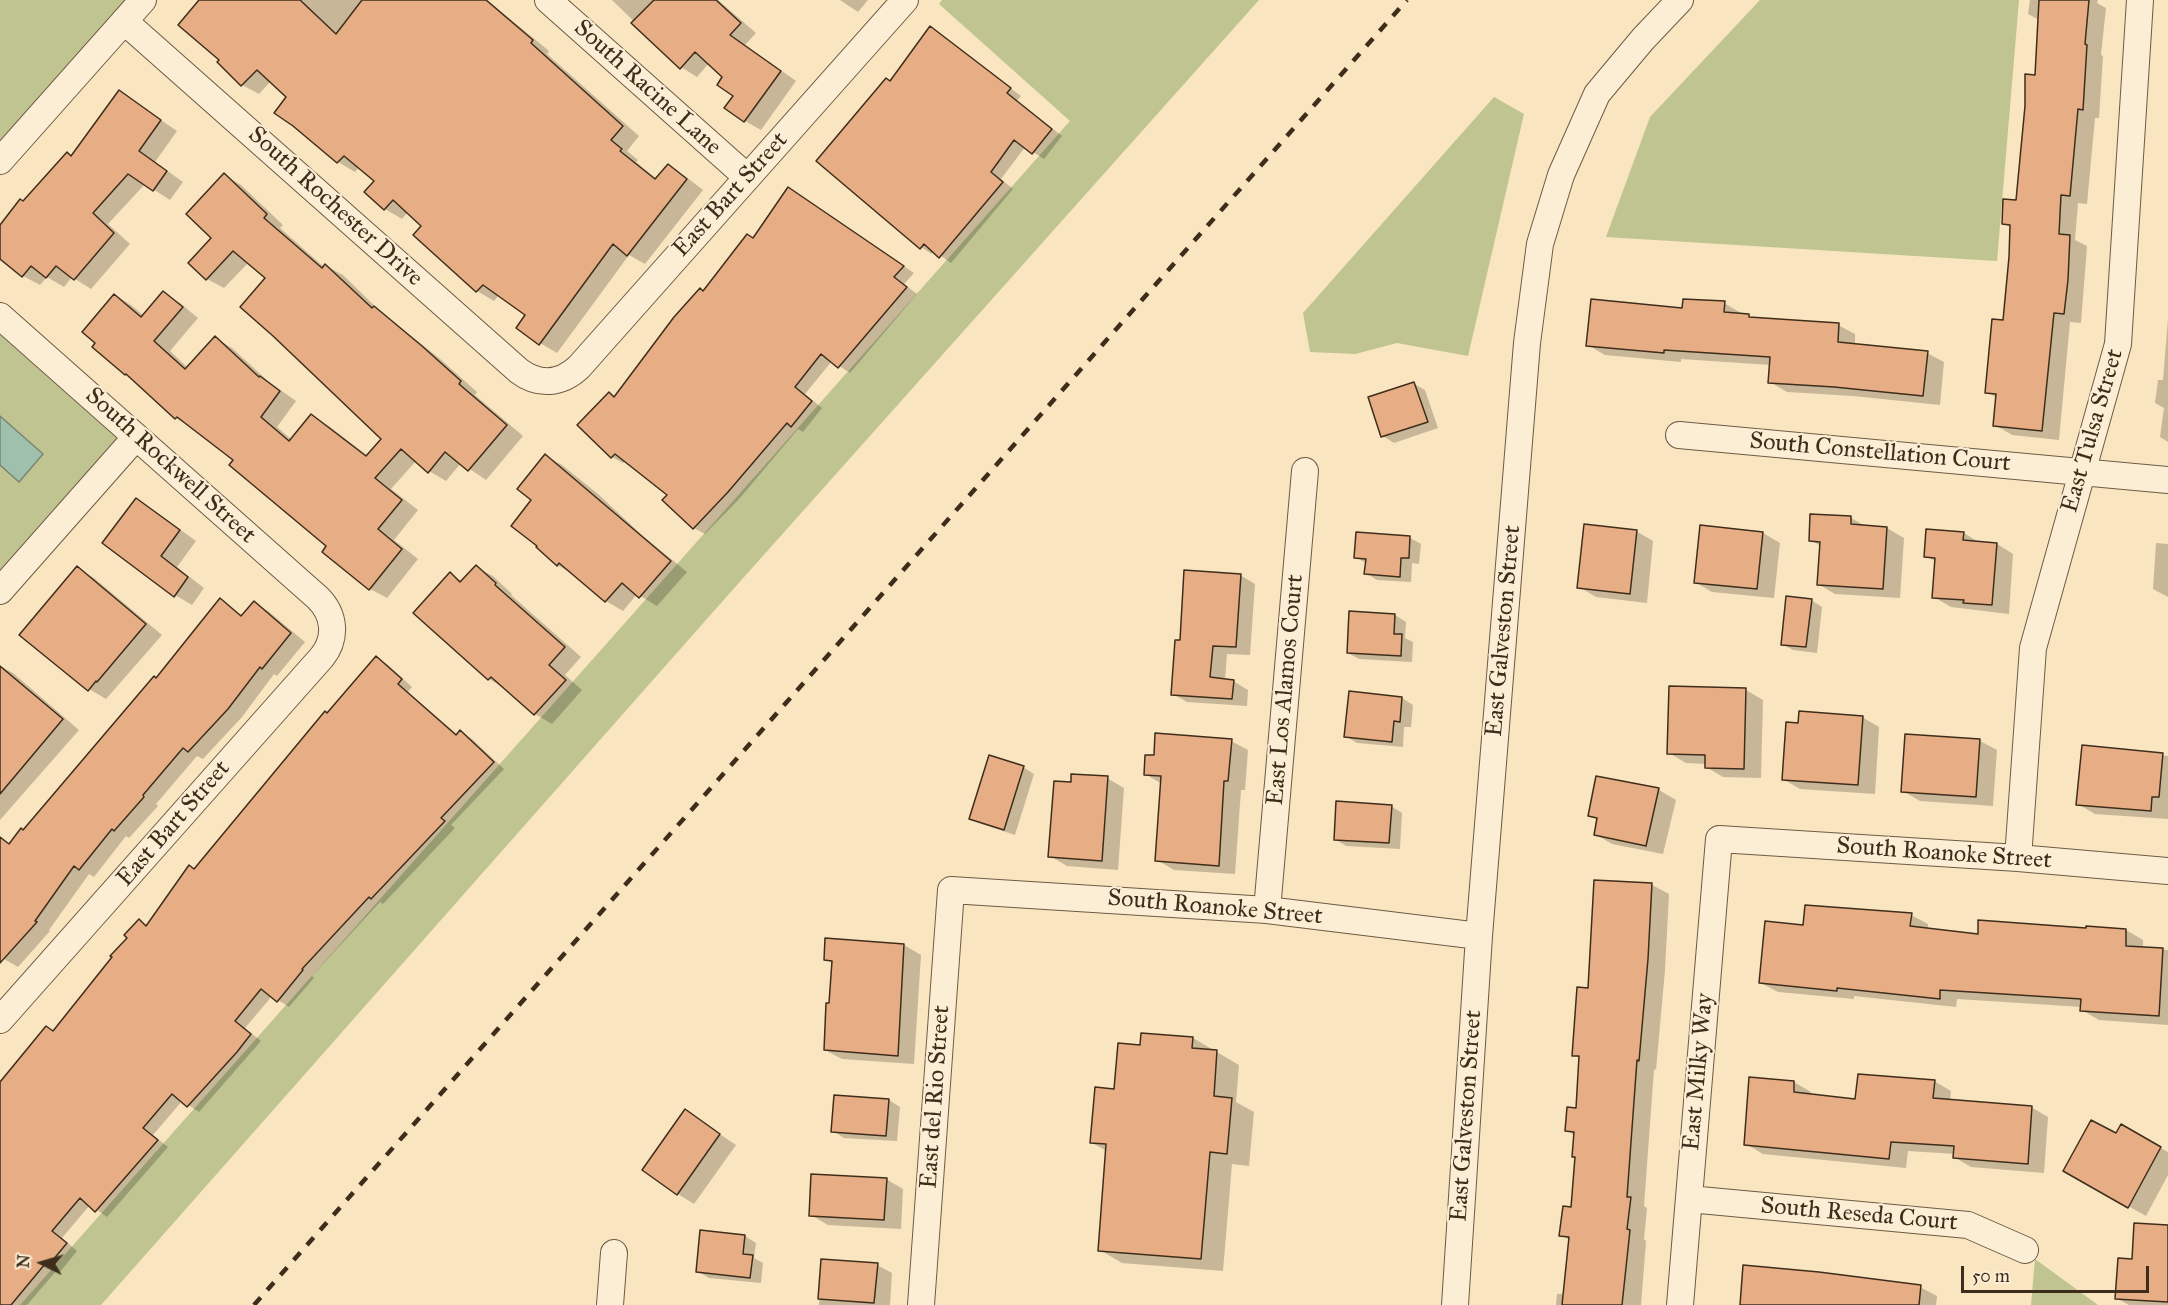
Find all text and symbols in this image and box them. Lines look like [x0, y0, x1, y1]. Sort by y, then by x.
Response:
street label: South Racine Lane [567, 14, 727, 162]
street label: South Rochester Drive [242, 121, 428, 293]
street label: East Bart Street [667, 127, 795, 263]
street label: East Tulsa Street [2056, 346, 2130, 516]
street label: South Rockwell Street [79, 382, 261, 550]
street label: South Constellation Court [1748, 427, 2012, 479]
street label: East Galveston Street [1480, 524, 1528, 738]
street label: East Los Alamos Court [1262, 573, 1310, 807]
street label: East Bart Street [111, 755, 237, 893]
street label: South Roanoke Street [1835, 832, 2053, 876]
street label: South Roanoke Street [1106, 884, 1324, 932]
street label: East Milky Way [1678, 992, 1720, 1152]
street label: East del Rio Street [915, 1004, 957, 1190]
street label: East Galveston Street [1445, 1009, 1489, 1223]
street label: South Reseda Court [1759, 1192, 1959, 1238]
north arrow [12, 1233, 72, 1293]
text: N [14, 1254, 34, 1269]
scale bar [1964, 1254, 2152, 1292]
text: 50 m [1972, 1265, 2010, 1287]

